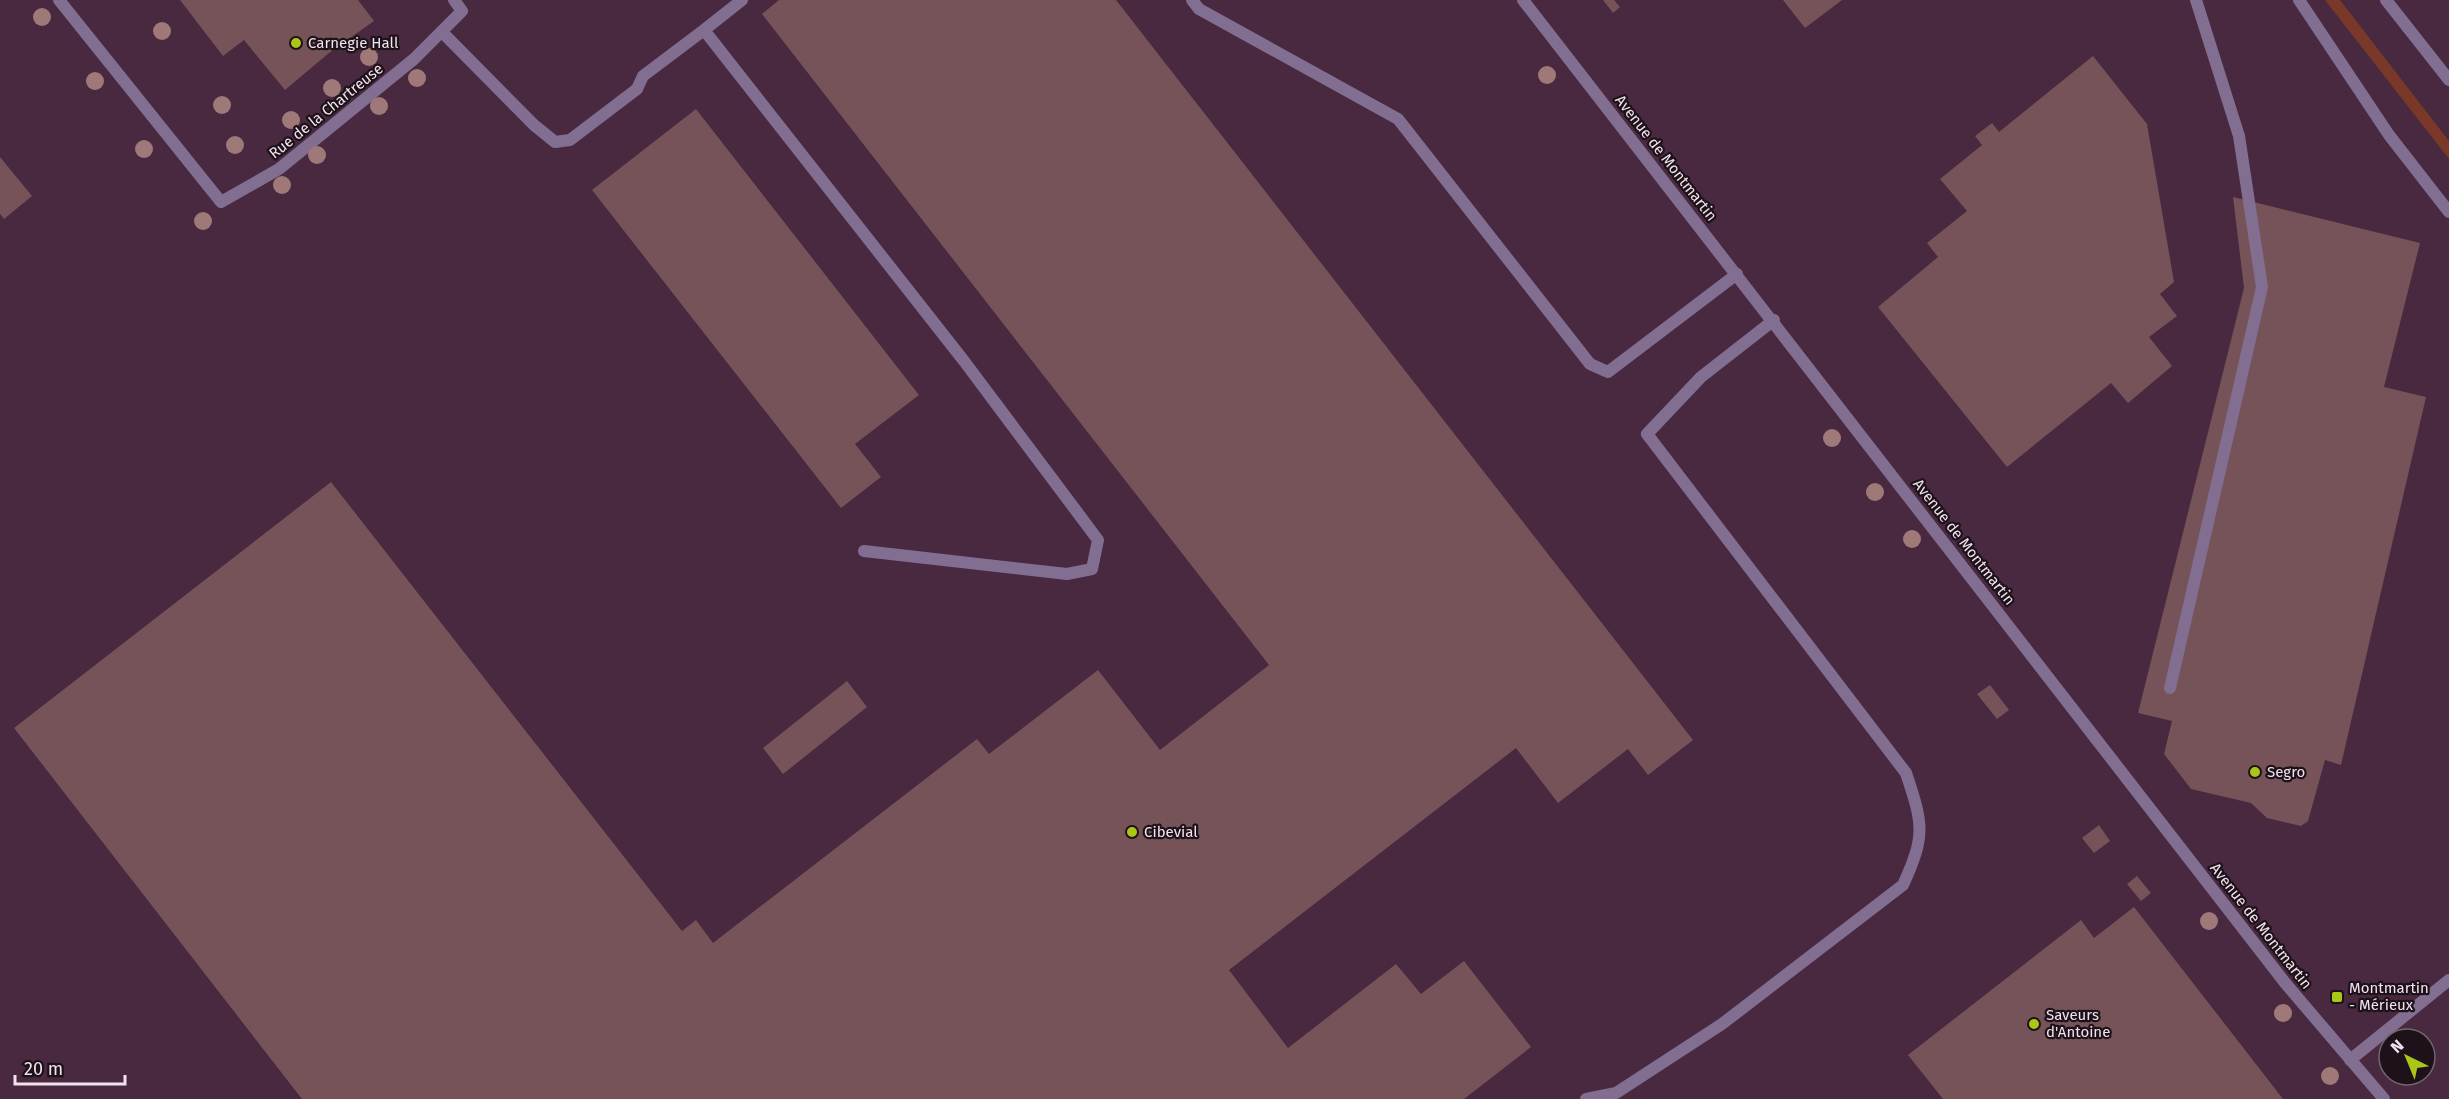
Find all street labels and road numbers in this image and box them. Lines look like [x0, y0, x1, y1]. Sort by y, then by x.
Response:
street label: Rue de la Chartreuse [265, 60, 387, 162]
street label: Avenue de Montmartin [1611, 91, 1721, 225]
street label: Avenue de Montmartin [1909, 475, 2019, 609]
street label: Avenue de Montmartin [2206, 859, 2316, 993]

